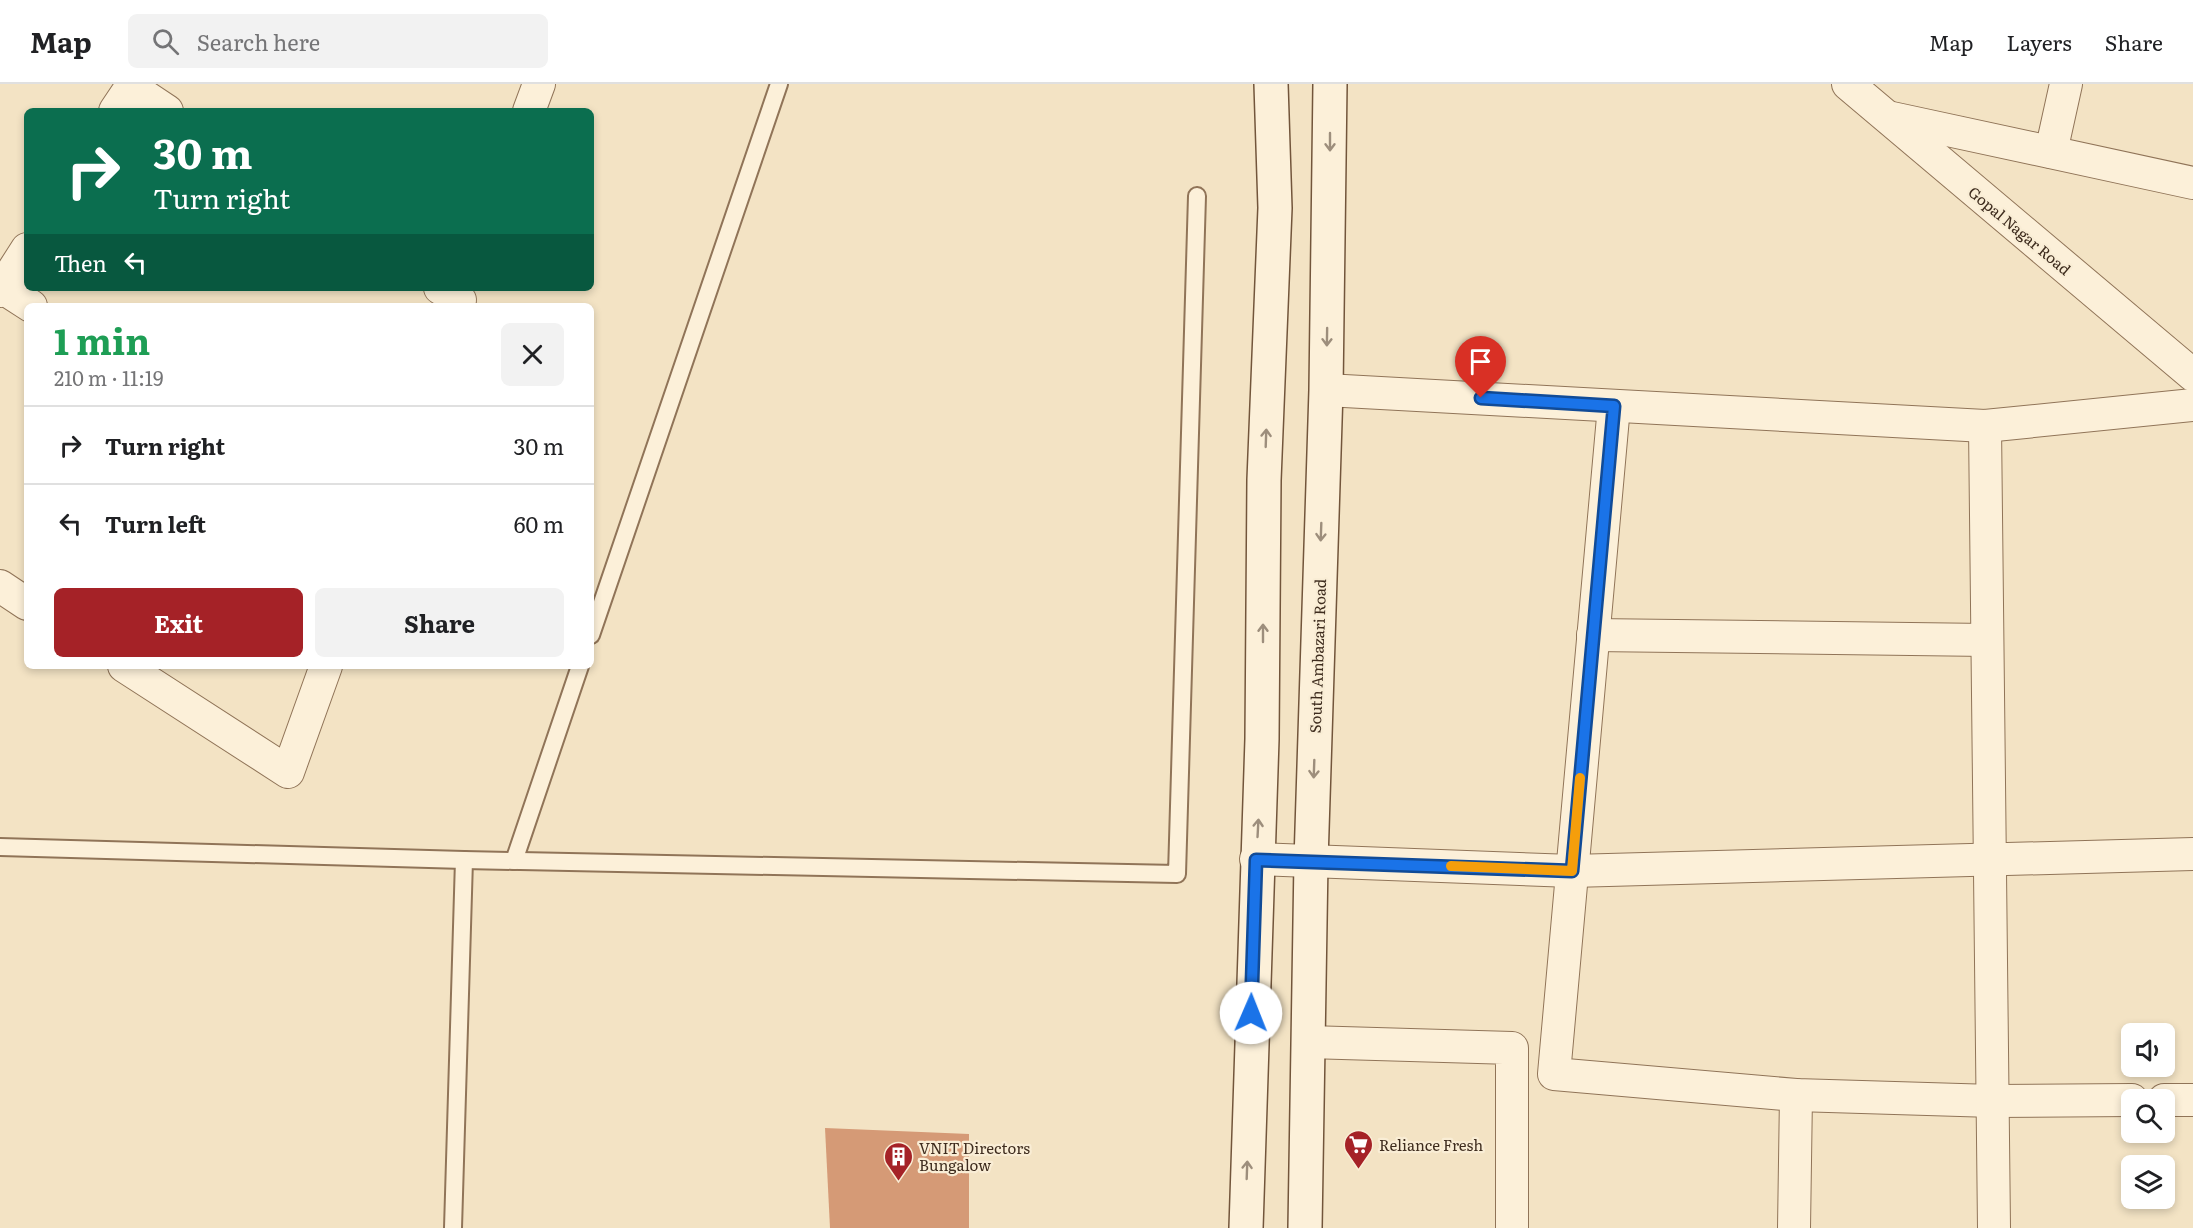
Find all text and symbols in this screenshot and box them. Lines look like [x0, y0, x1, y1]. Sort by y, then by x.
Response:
search box [128, 14, 548, 68]
text: Map [30, 20, 92, 62]
icon: search [149, 25, 182, 58]
text: Search here [197, 25, 320, 58]
text: Map [1929, 26, 1974, 57]
text: Layers [2007, 26, 2072, 57]
text: Share [2105, 26, 2163, 57]
text: 30 m [153, 120, 253, 182]
icon: right [54, 132, 132, 210]
one-way arrow [1324, 132, 1336, 152]
text: Turn right [153, 177, 290, 217]
street label: Gopal Nagar Road [1964, 180, 2076, 280]
text: Then [54, 246, 107, 279]
icon: left [119, 246, 152, 279]
text: 1 min [54, 313, 150, 366]
button: close [501, 323, 564, 386]
one-way arrow [1321, 327, 1333, 347]
pin [1455, 336, 1506, 398]
icon: arrive [1464, 345, 1497, 378]
text: 210 m · 11:19 [54, 362, 163, 392]
one-way arrow [1260, 428, 1271, 448]
icon: right [54, 429, 87, 462]
text: Turn right [105, 429, 225, 462]
text: 30 m [514, 429, 564, 462]
icon: left [54, 507, 87, 540]
text: Turn left [105, 507, 206, 540]
text: 60 m [514, 507, 564, 540]
one-way arrow [1315, 522, 1327, 542]
street label: South Ambazari Road [1303, 578, 1331, 734]
button: Exit [54, 588, 303, 657]
button: Share [315, 588, 564, 657]
one-way arrow [1257, 623, 1269, 643]
one-way arrow [1308, 759, 1319, 779]
one-way arrow [1252, 818, 1263, 838]
position arrow [1219, 981, 1283, 1045]
map controls [2121, 1023, 2175, 1209]
button: sound [2121, 1023, 2175, 1077]
button: search [2121, 1089, 2175, 1143]
supermarket icon: Reliance Fresh [1342, 1128, 1374, 1170]
place label: Reliance Fresh [1379, 1133, 1483, 1156]
place label: VNIT Directors Bungalow [919, 1136, 1030, 1176]
building icon: VNIT Directors Bungalow [882, 1140, 914, 1182]
button: layers [2121, 1155, 2175, 1209]
one-way arrow [1242, 1160, 1253, 1180]

